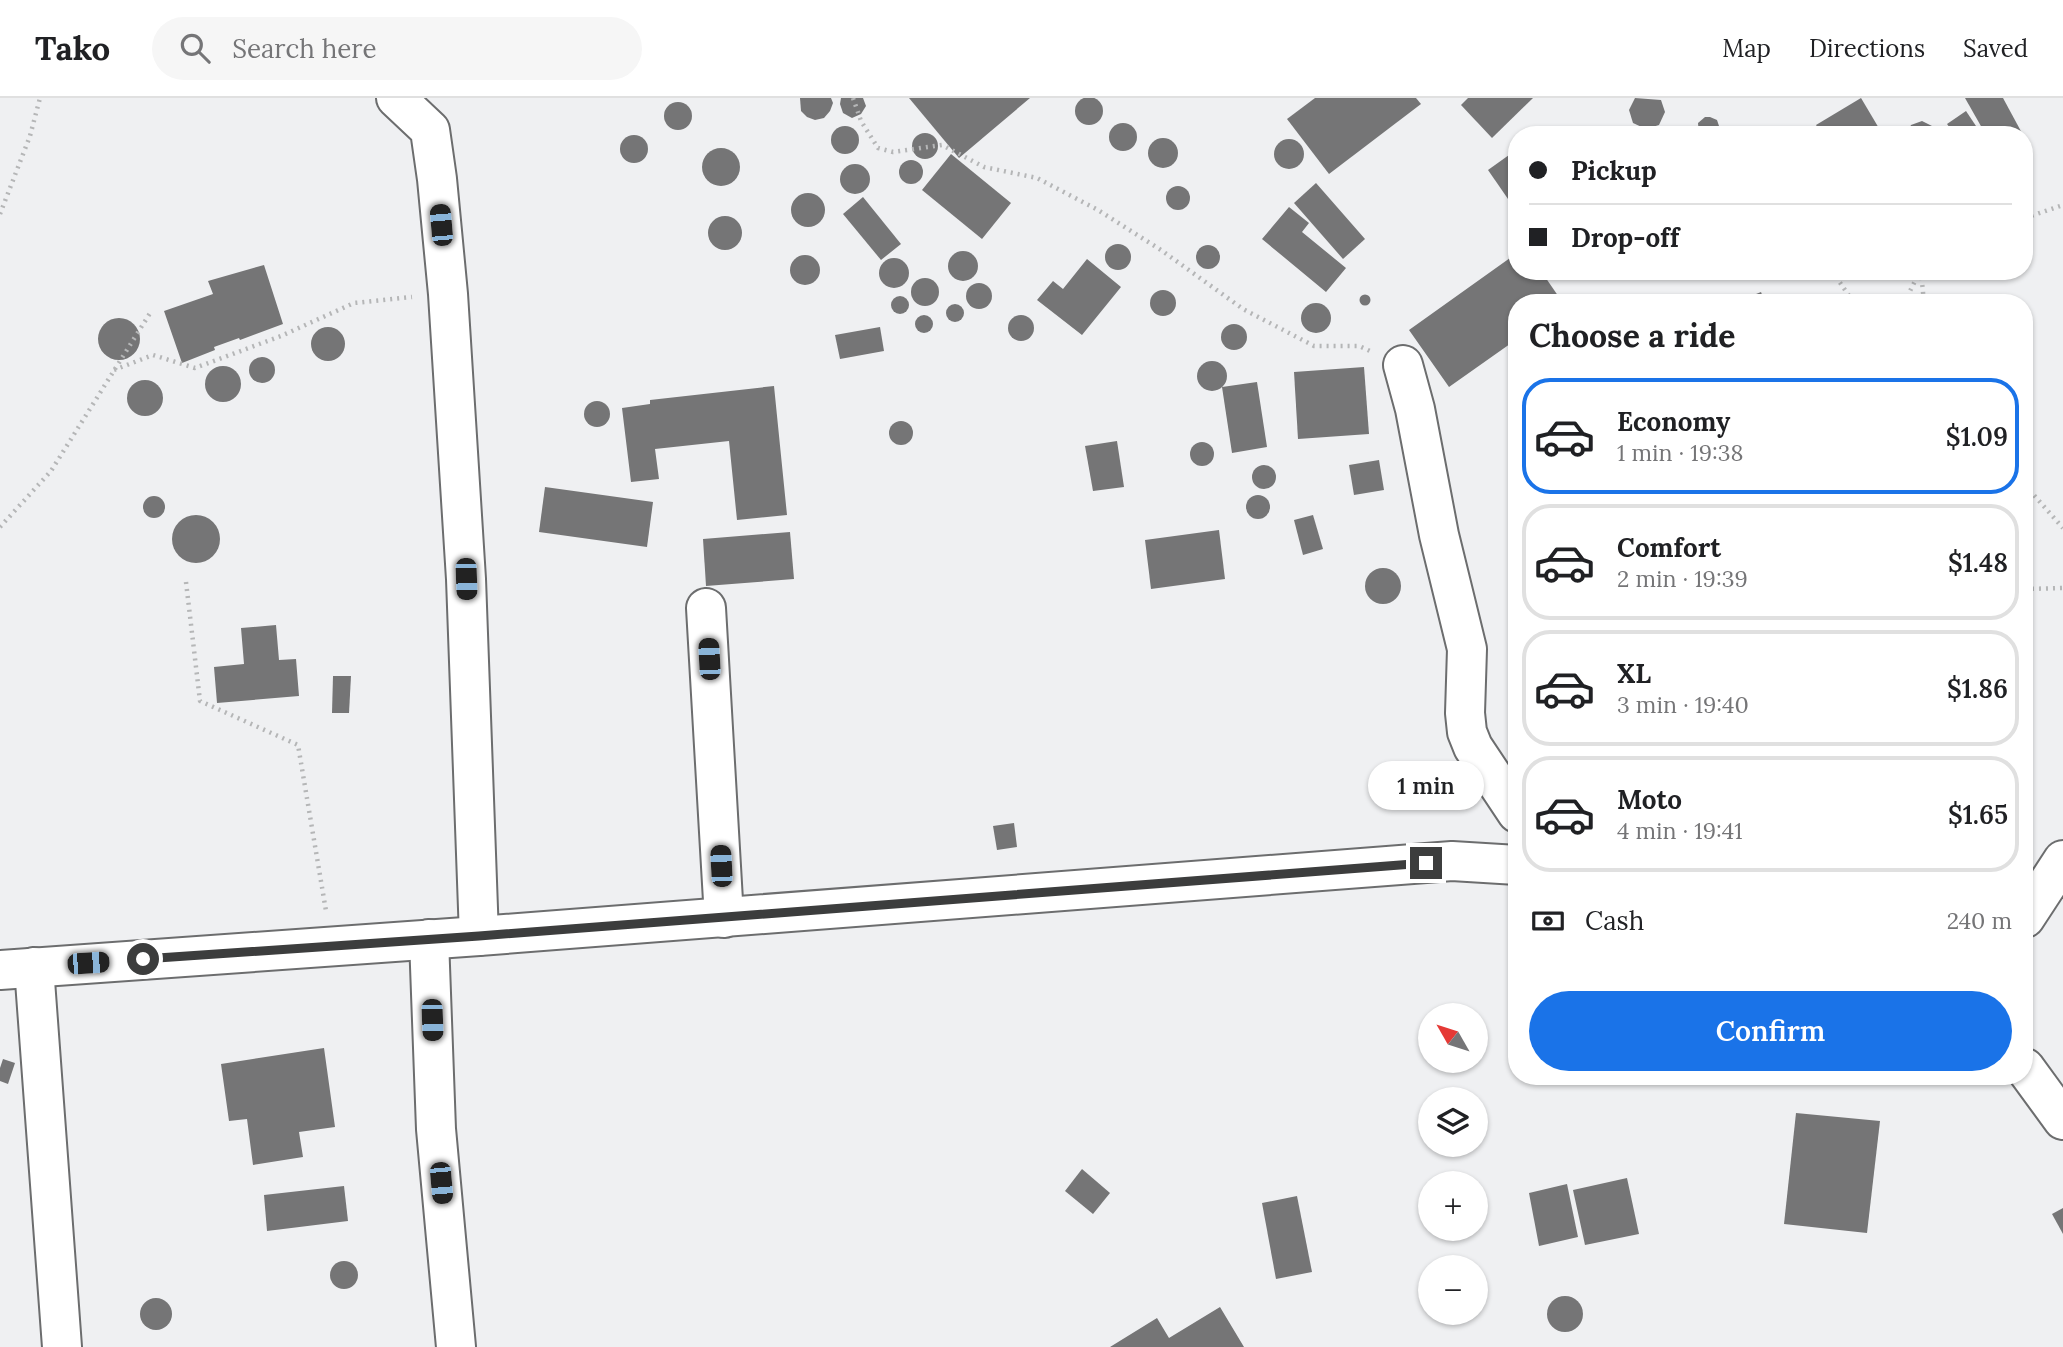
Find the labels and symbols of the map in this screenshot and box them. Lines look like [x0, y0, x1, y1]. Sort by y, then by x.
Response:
car [429, 203, 454, 247]
car [455, 558, 478, 600]
car [698, 637, 721, 681]
callout: 1 min [1368, 762, 1484, 810]
car [710, 844, 733, 888]
route end [1410, 847, 1442, 879]
route start [127, 943, 159, 975]
car [67, 951, 110, 975]
car [421, 999, 444, 1041]
north arrow [1418, 1003, 1488, 1073]
car [429, 1161, 454, 1205]

